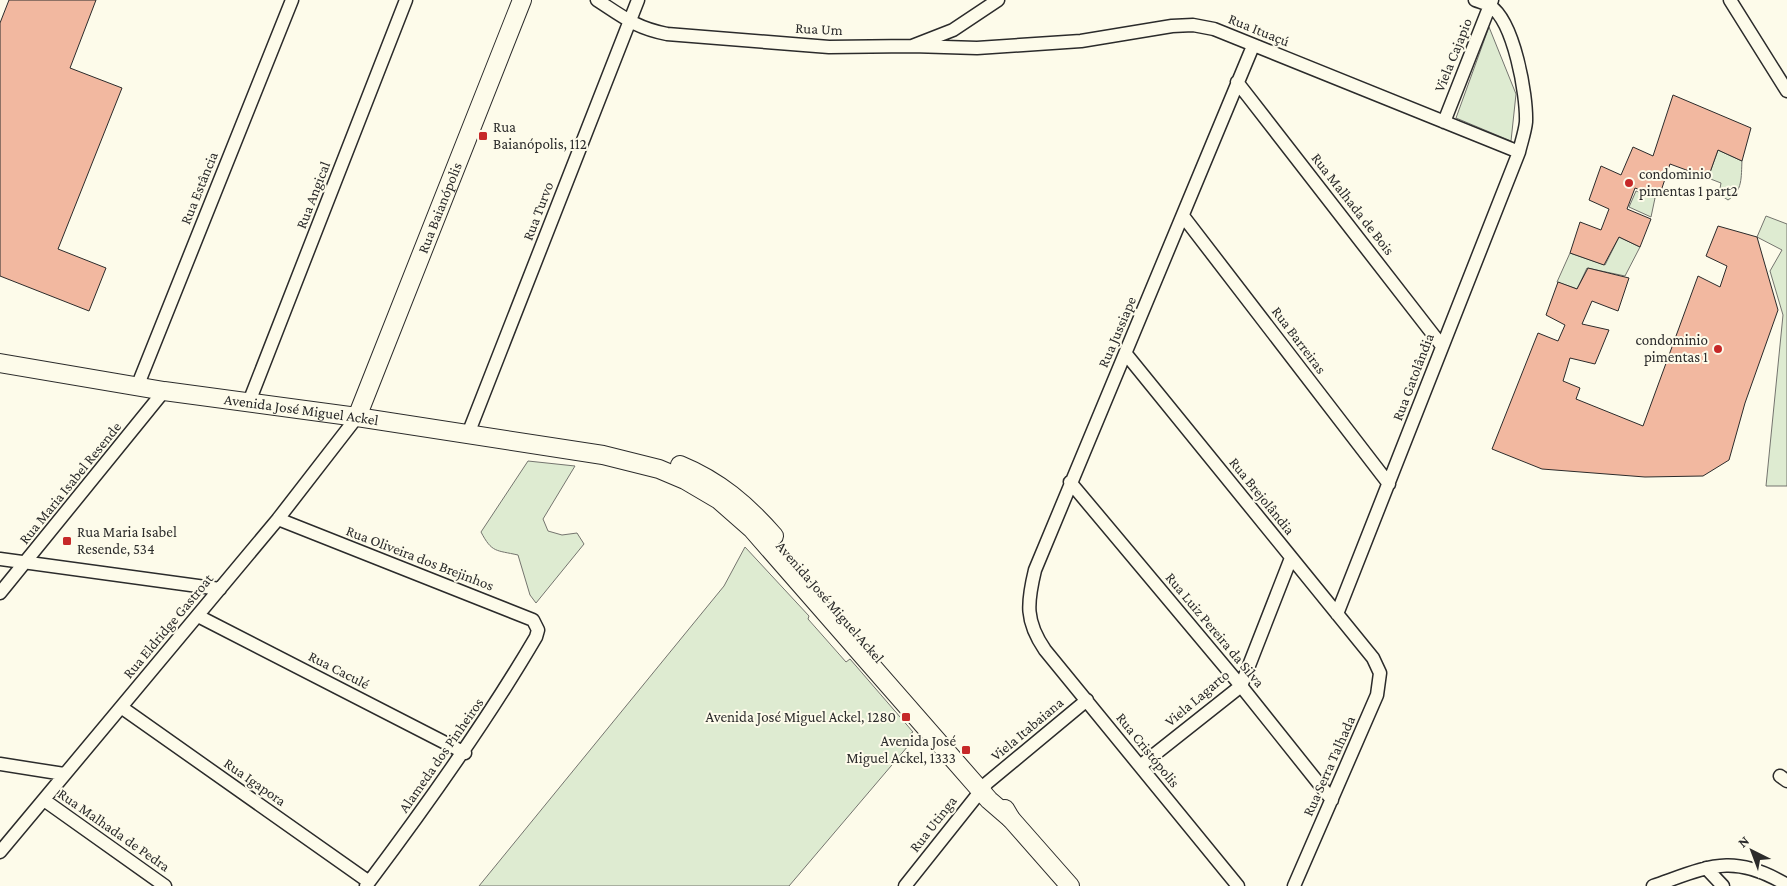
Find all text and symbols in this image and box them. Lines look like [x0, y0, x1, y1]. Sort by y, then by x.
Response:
street label: Rua Ituaçú [1226, 11, 1292, 50]
street label: Viela Cajapio [1431, 16, 1476, 95]
street label: Rua Um [795, 20, 843, 38]
place label: Rua Baianópolis, 112 [493, 119, 587, 153]
marker: Rua Baianópolis, 112 [477, 130, 489, 142]
street label: Rua Estância [177, 149, 221, 227]
street label: Rua Malhada de Bois [1308, 150, 1398, 258]
street label: Rua Angical [293, 159, 334, 231]
street label: Rua Baianópolis [415, 160, 465, 256]
place label: condominio pimentas 1 part2 [1639, 166, 1738, 200]
marker: condominio pimentas 1 part2 [1623, 177, 1635, 189]
street label: Rua Turvo [520, 179, 556, 243]
street label: Rua Jussiape [1095, 294, 1140, 370]
street label: Rua Barreiras [1269, 303, 1329, 377]
street label: Rua Gatolândia [1389, 331, 1437, 423]
place label: condominio pimentas 1 [1636, 332, 1708, 366]
marker: condominio pimentas 1 [1712, 343, 1724, 355]
street label: Avenida José Miguel Ackel [223, 391, 380, 428]
street label: Rua Maria Isabel Resende [16, 418, 124, 547]
street label: Rua Brejolândia [1225, 454, 1298, 538]
street label: Rua Oliveira dos Brejinhos [344, 522, 496, 595]
place label: Rua Maria Isabel Resende, 534 [77, 524, 177, 557]
marker: Rua Maria Isabel Resende, 534 [61, 535, 73, 547]
street label: Avenida José Miguel Ackel [772, 538, 887, 667]
street label: Rua Luiz Pereira da Silva [1162, 569, 1268, 691]
street label: Rua Eldridge Gastroat [120, 570, 218, 682]
street label: Rua Caculé [306, 648, 373, 692]
street label: Viela Lagarto [1162, 667, 1233, 730]
street label: Viela Itabaiana [988, 694, 1066, 764]
street label: Alameda dos Pinheiros [395, 695, 487, 815]
place label: Avenida José Miguel Ackel, 1280 [705, 709, 896, 726]
street label: Rua Cristópolis [1112, 710, 1183, 791]
marker: Avenida José Miguel Ackel, 1280 [900, 711, 912, 723]
street label: Rua Serra Talhada [1300, 713, 1358, 819]
place label: Avenida José Miguel Ackel, 1333 [846, 733, 956, 767]
marker: Avenida José Miguel Ackel, 1333 [960, 744, 972, 756]
street label: Rua Igapora [220, 755, 289, 810]
street label: Rua Malhada de Pedra [55, 785, 173, 875]
street label: Rua Utinga [906, 793, 961, 856]
north arrow [1727, 826, 1777, 876]
text: N [1734, 832, 1753, 850]

